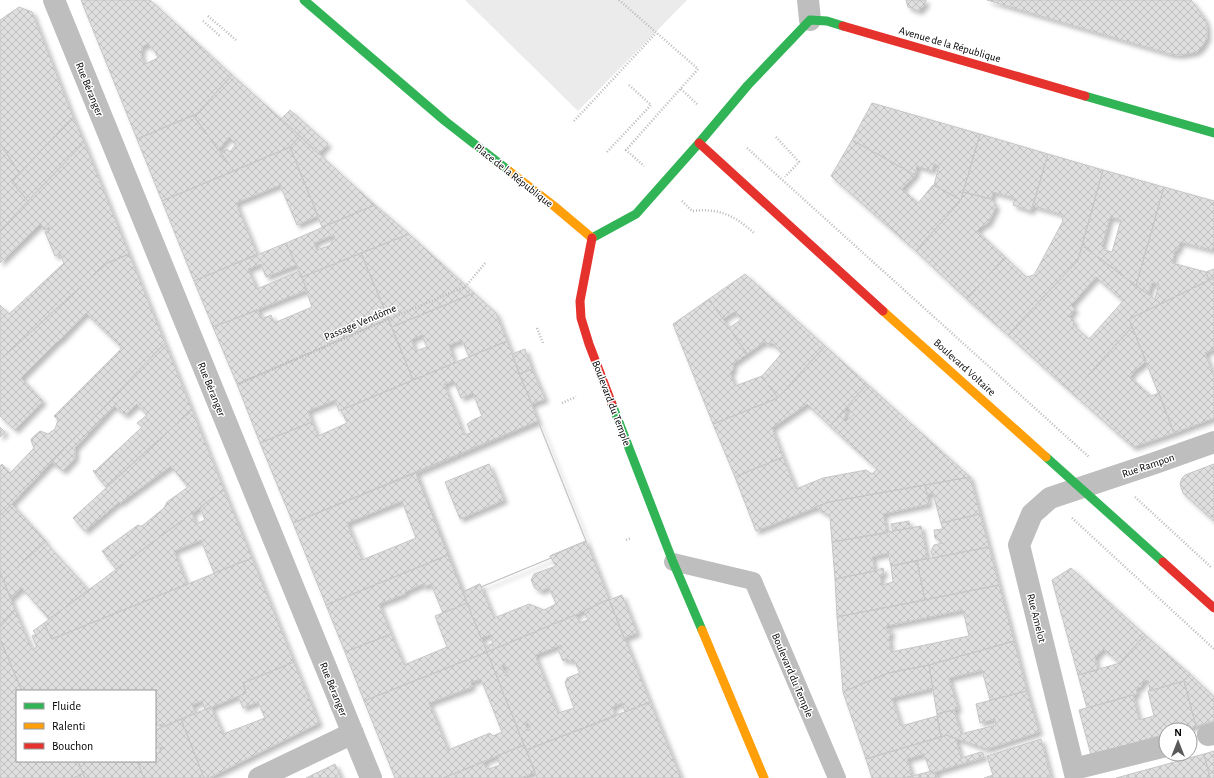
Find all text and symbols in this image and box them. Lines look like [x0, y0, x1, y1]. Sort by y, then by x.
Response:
street label: Avenue de la République [898, 25, 1002, 64]
street label: Rue Béranger [74, 61, 106, 118]
street label: Place de la République [472, 141, 555, 209]
street label: Passage Vendôme [322, 302, 398, 343]
street label: Boulevard Voltaire [932, 337, 998, 398]
street label: Boulevard du Temple [590, 359, 633, 447]
street label: Rue Béranger [196, 361, 228, 418]
street label: Rue Rampon [1121, 451, 1176, 480]
street label: Rue Amelot [1025, 592, 1048, 644]
street label: Boulevard du Temple [770, 632, 815, 719]
street label: Rue Béranger [318, 661, 350, 718]
legend [16, 690, 156, 762]
text: Fluide [52, 700, 81, 712]
text: Ralenti [52, 720, 85, 732]
north arrow [1158, 722, 1198, 762]
text: N [1174, 727, 1182, 738]
text: Bouchon [52, 740, 93, 752]

